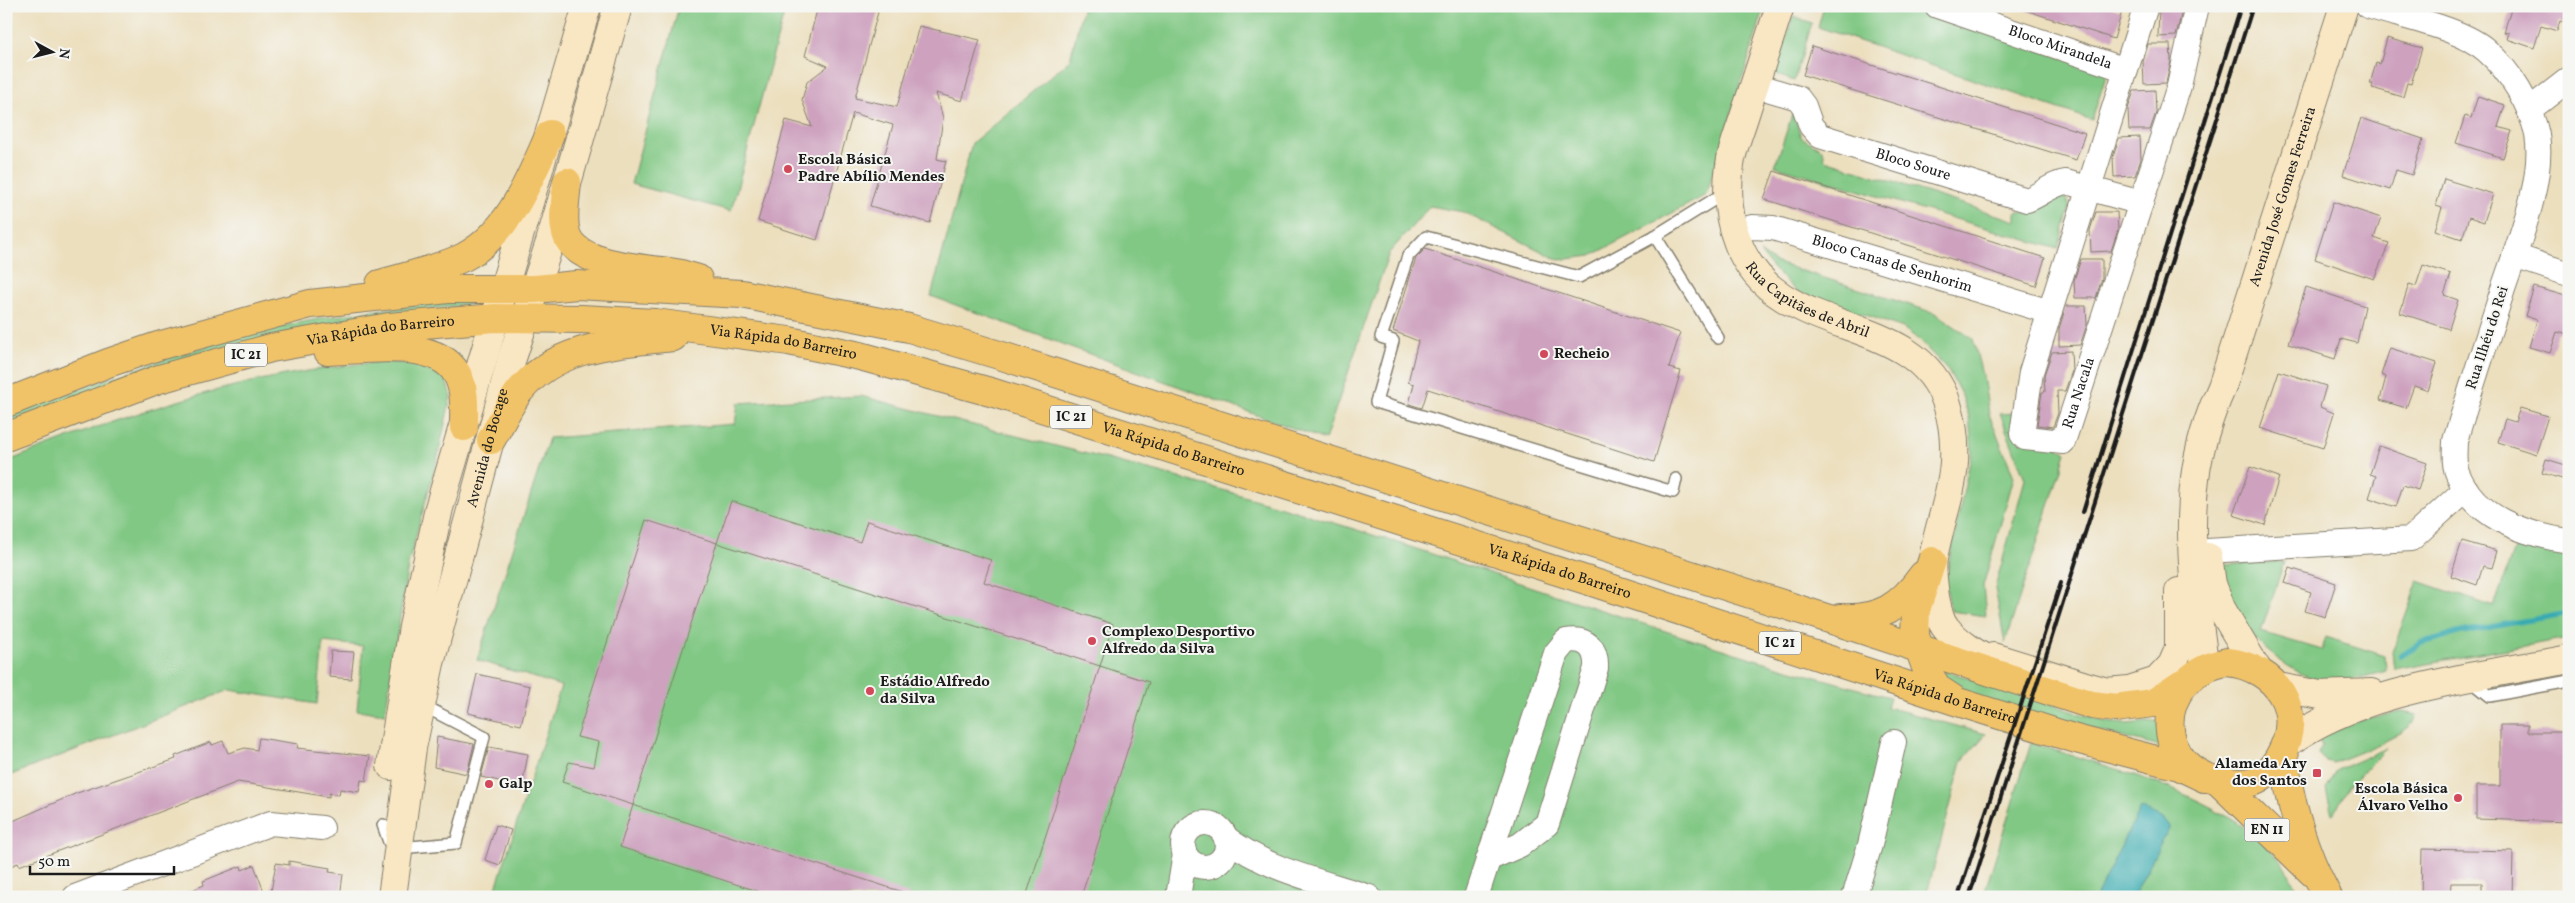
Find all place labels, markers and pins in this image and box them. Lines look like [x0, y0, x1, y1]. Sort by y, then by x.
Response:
place label: Escola Básica Padre Abílio Mendes [798, 150, 945, 188]
marker: Escola Básica Padre Abílio Mendes [782, 163, 794, 175]
place label: Recheio [1554, 344, 1610, 365]
marker: Recheio [1538, 348, 1550, 360]
place label: Complexo Desportivo Alfredo da Silva [1102, 622, 1255, 660]
marker: Complexo Desportivo Alfredo da Silva [1086, 635, 1098, 647]
place label: Estádio Alfredo da Silva [880, 672, 990, 710]
marker: Estádio Alfredo da Silva [864, 685, 876, 697]
place label: Alameda Ary dos Santos [2215, 754, 2308, 792]
marker: Alameda Ary dos Santos [2311, 767, 2323, 779]
place label: Galp [499, 774, 532, 795]
marker: Galp [483, 778, 495, 790]
place label: Escola Básica Álvaro Velho [2355, 779, 2448, 817]
marker: Escola Básica Álvaro Velho [2452, 792, 2464, 804]

